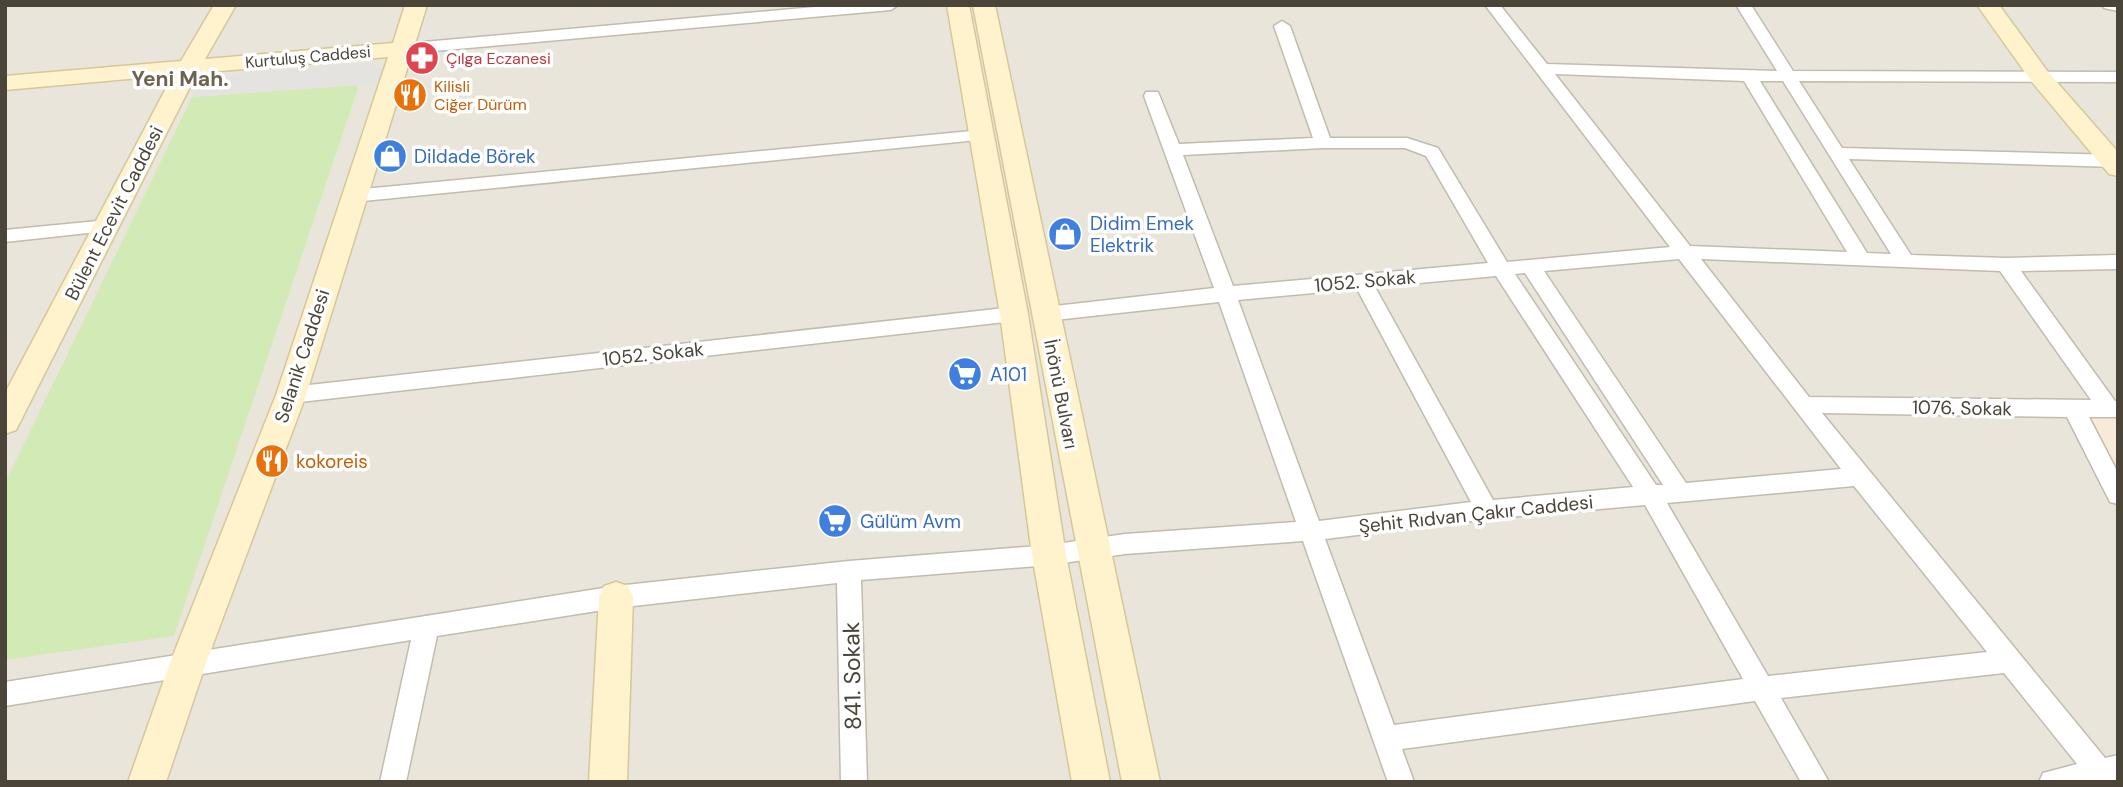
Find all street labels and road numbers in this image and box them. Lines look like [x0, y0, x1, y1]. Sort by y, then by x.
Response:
street label: Kurtuluş Caddesi [244, 41, 372, 73]
street label: Bülent Ecevit Caddesi [59, 122, 169, 304]
street label: 1052. Sokak [1313, 264, 1417, 298]
street label: Selanik Caddesi [269, 286, 335, 426]
street label: 1052. Sokak [601, 336, 705, 372]
street label: İnönü Bulvarı [1038, 337, 1084, 451]
street label: 1076. Sokak [1912, 395, 2013, 421]
street label: Şehit Rıdvan Çakır Caddesi [1358, 489, 1594, 539]
street label: 841. Sokak [836, 621, 868, 730]

